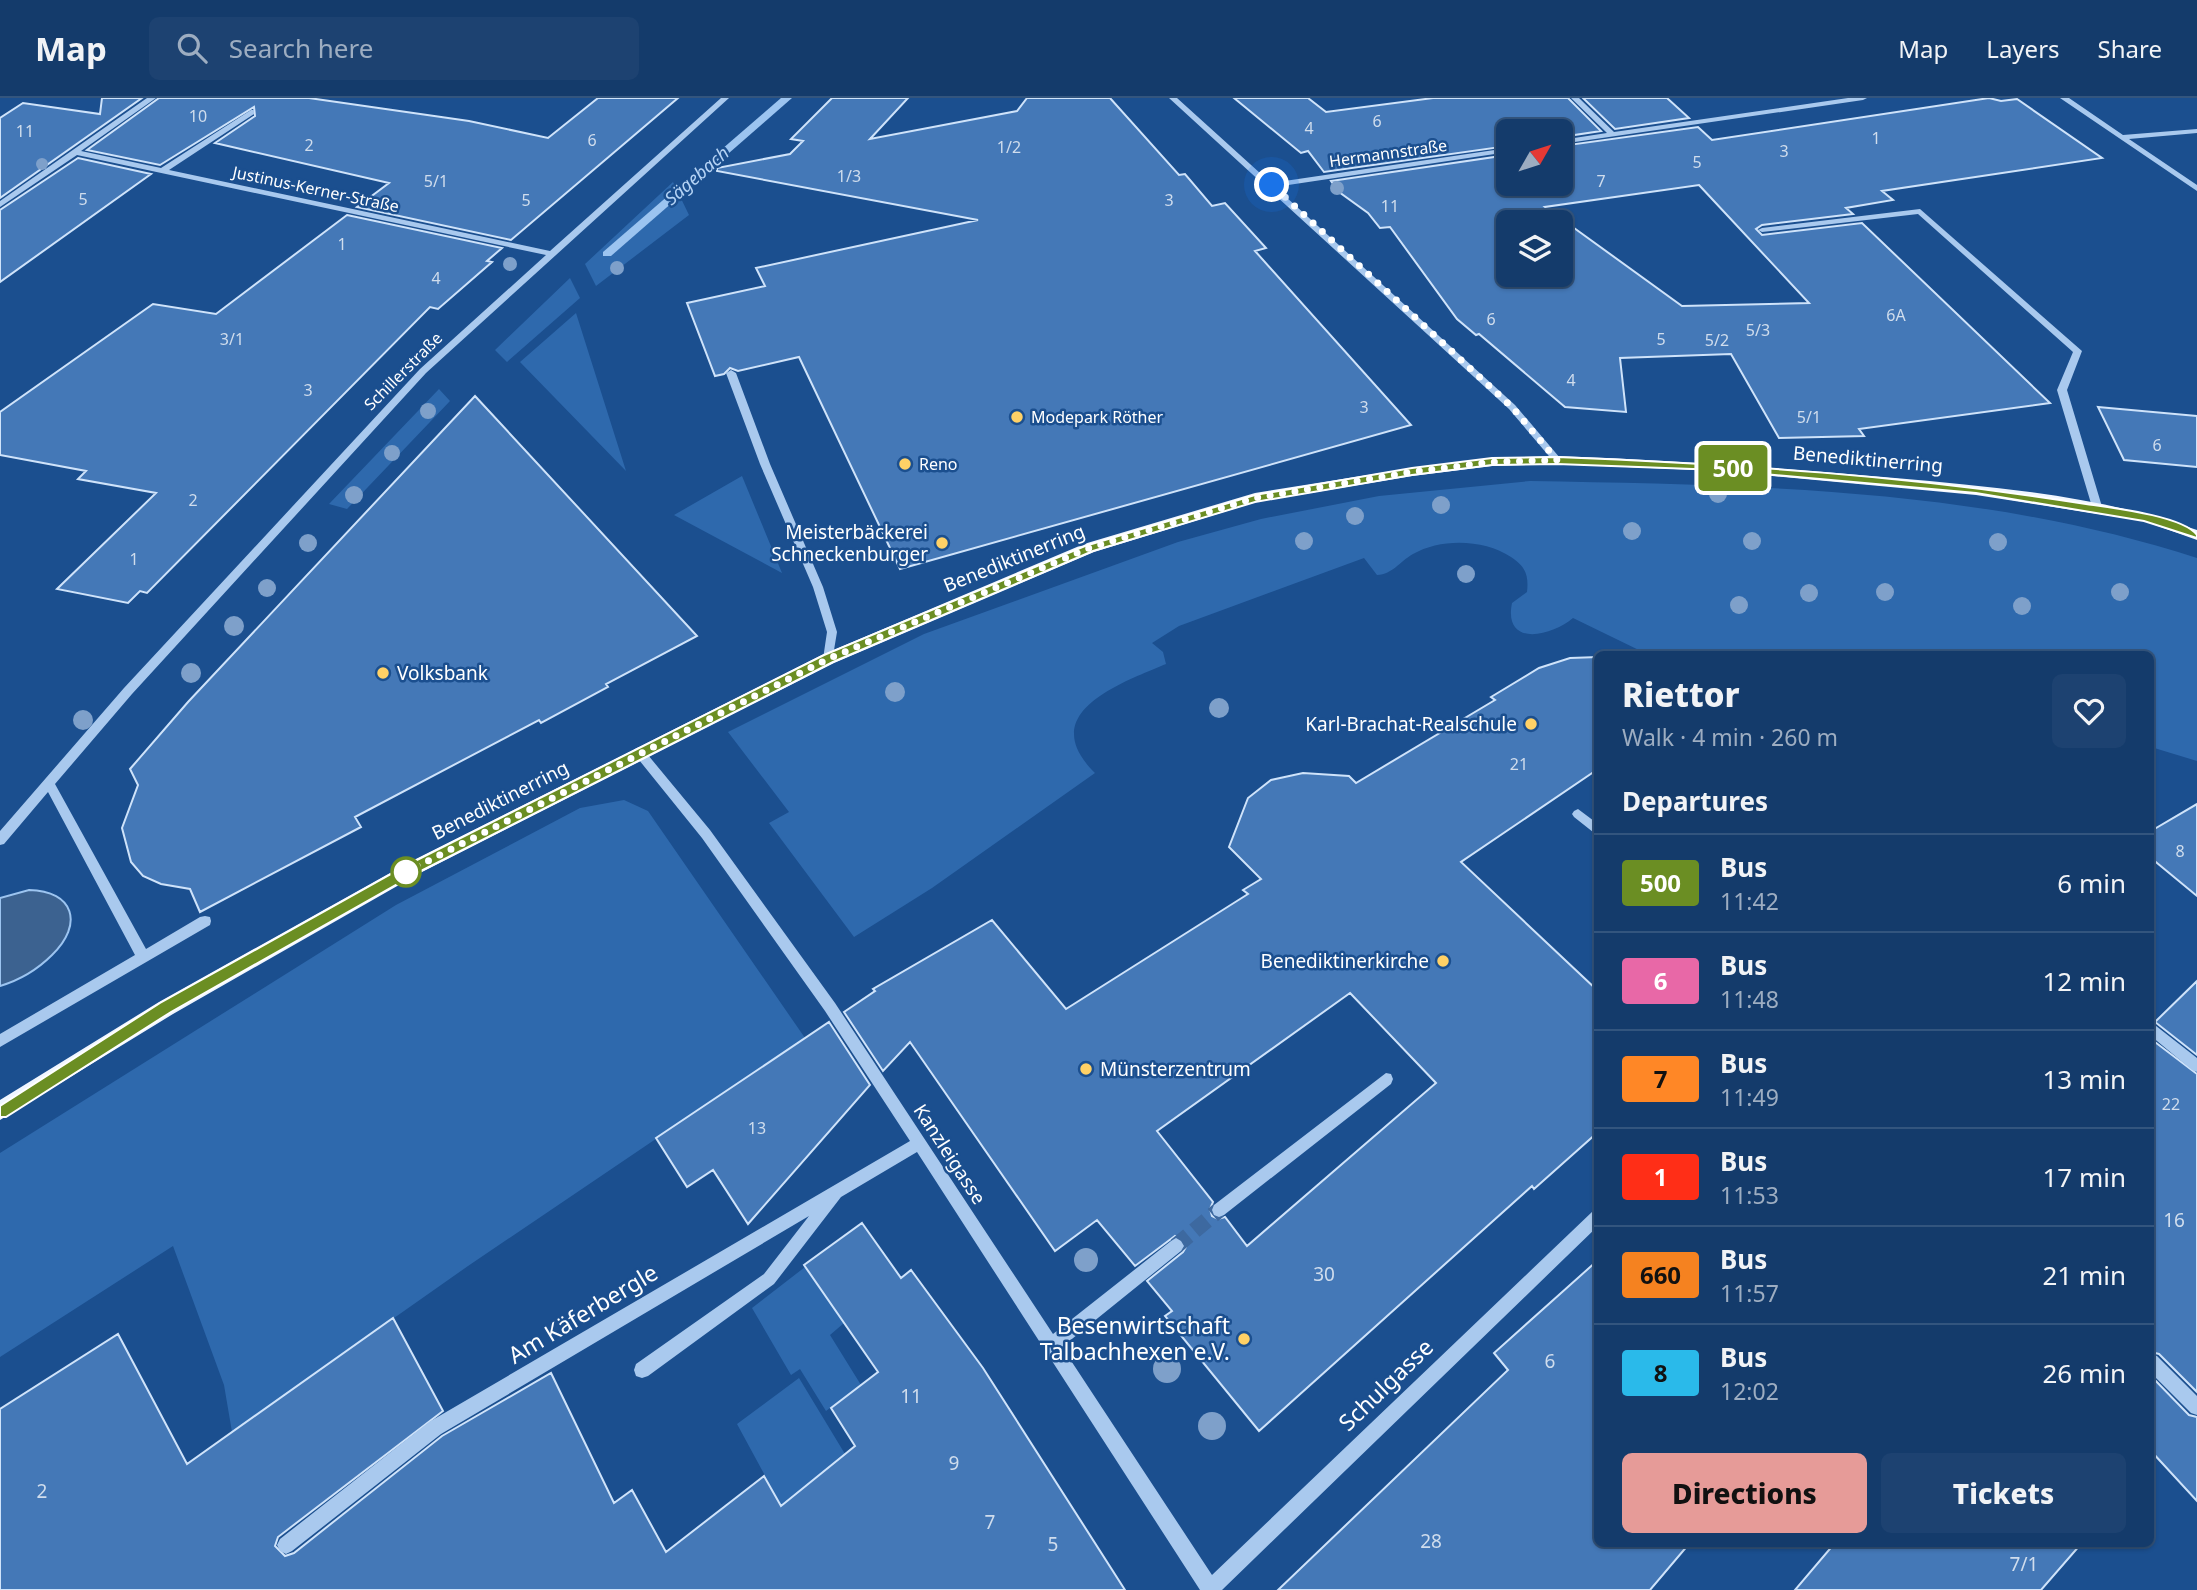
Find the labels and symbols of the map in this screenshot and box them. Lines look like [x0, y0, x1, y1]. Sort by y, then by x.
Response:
house number: 10 [189, 105, 207, 127]
house number: 6 [1372, 110, 1382, 132]
house number: 4 [1304, 117, 1314, 139]
north arrow [1496, 119, 1573, 196]
house number: 11 [16, 120, 34, 142]
house number: 1 [1871, 127, 1881, 149]
house number: 6 [587, 129, 597, 151]
house number: 2 [304, 134, 314, 156]
street label: Hermannstraße [1328, 134, 1448, 172]
house number: 1/2 [997, 136, 1021, 158]
house number: 3 [1779, 140, 1789, 162]
water label: Sägebach [659, 141, 734, 210]
house number: 5 [1692, 151, 1702, 173]
street label: Justinus-Kerner-Straße [229, 160, 401, 217]
house number: 1/3 [837, 165, 861, 187]
your location [1254, 167, 1289, 202]
house number: 5/1 [424, 170, 448, 192]
house number: 7 [1596, 170, 1606, 192]
house number: 5 [78, 188, 88, 210]
house number: 5 [521, 189, 531, 211]
house number: 3 [1164, 189, 1174, 211]
house number: 11 [1381, 195, 1399, 217]
house number: 1 [337, 233, 347, 255]
house number: 4 [431, 267, 441, 289]
house number: 6A [1886, 304, 1906, 326]
house number: 6 [1486, 308, 1496, 330]
house number: 5/3 [1746, 319, 1770, 341]
street label: Schillerstraße [359, 327, 447, 415]
house number: 3/1 [220, 328, 244, 350]
house number: 5 [1656, 328, 1666, 350]
house number: 5/2 [1705, 329, 1729, 351]
house number: 4 [1566, 369, 1576, 391]
house number: 3 [303, 379, 313, 401]
house number: 3 [1359, 396, 1369, 418]
place label: Modepark Röther [1031, 406, 1164, 428]
house number: 5/1 [1797, 406, 1821, 428]
marker: Modepark Röther [1009, 409, 1025, 425]
house number: 6 [2152, 434, 2162, 456]
street label: Benediktinerring [1792, 439, 1944, 479]
line badge: 500 [1693, 445, 1773, 491]
place label: Reno [919, 453, 958, 475]
marker: Reno [897, 456, 913, 472]
house number: 2 [188, 489, 198, 511]
street label: Benediktinerring [939, 518, 1089, 598]
place label: Meisterbäckerei Schneckenburger [771, 519, 928, 567]
marker: Meisterbäckerei Schneckenburger [934, 535, 950, 551]
house number: 1 [129, 548, 139, 570]
place label: Volksbank [397, 660, 488, 686]
marker: Volksbank [375, 665, 391, 681]
place label: Karl-Brachat-Realschule [1305, 711, 1517, 737]
marker: Karl-Brachat-Realschule [1523, 716, 1539, 732]
house number: 21 [1510, 753, 1528, 775]
street label: Benediktinerring [427, 754, 573, 846]
house number: 8 [2175, 840, 2185, 862]
unlabelled marker [391, 857, 421, 887]
place label: Benediktinerkirche [1261, 948, 1429, 974]
marker: Benediktinerkirche [1435, 953, 1451, 969]
place label: Münsterzentrum [1100, 1056, 1251, 1082]
marker: Münsterzentrum [1078, 1061, 1094, 1077]
house number: 22 [2162, 1093, 2180, 1115]
street label: Kanzleigasse [908, 1099, 992, 1209]
house number: 13 [748, 1117, 766, 1139]
house number: 16 [2163, 1207, 2185, 1233]
street label: Am Käferbergle [502, 1256, 663, 1370]
house number: 30 [1313, 1261, 1335, 1287]
place label: Besenwirtschaft Talbachhexen e.V. [1040, 1309, 1230, 1367]
marker: Besenwirtschaft Talbachhexen e.V. [1236, 1331, 1252, 1347]
street label: Schulgasse [1331, 1331, 1440, 1438]
house number: 6 [1545, 1348, 1555, 1374]
house number: 11 [900, 1383, 922, 1409]
house number: 9 [949, 1450, 959, 1476]
house number: 2 [37, 1478, 47, 1504]
house number: 7 [985, 1509, 995, 1535]
house number: 28 [1420, 1528, 1442, 1554]
house number: 5 [1048, 1531, 1058, 1557]
house number: 7/1 [2010, 1551, 2038, 1577]

